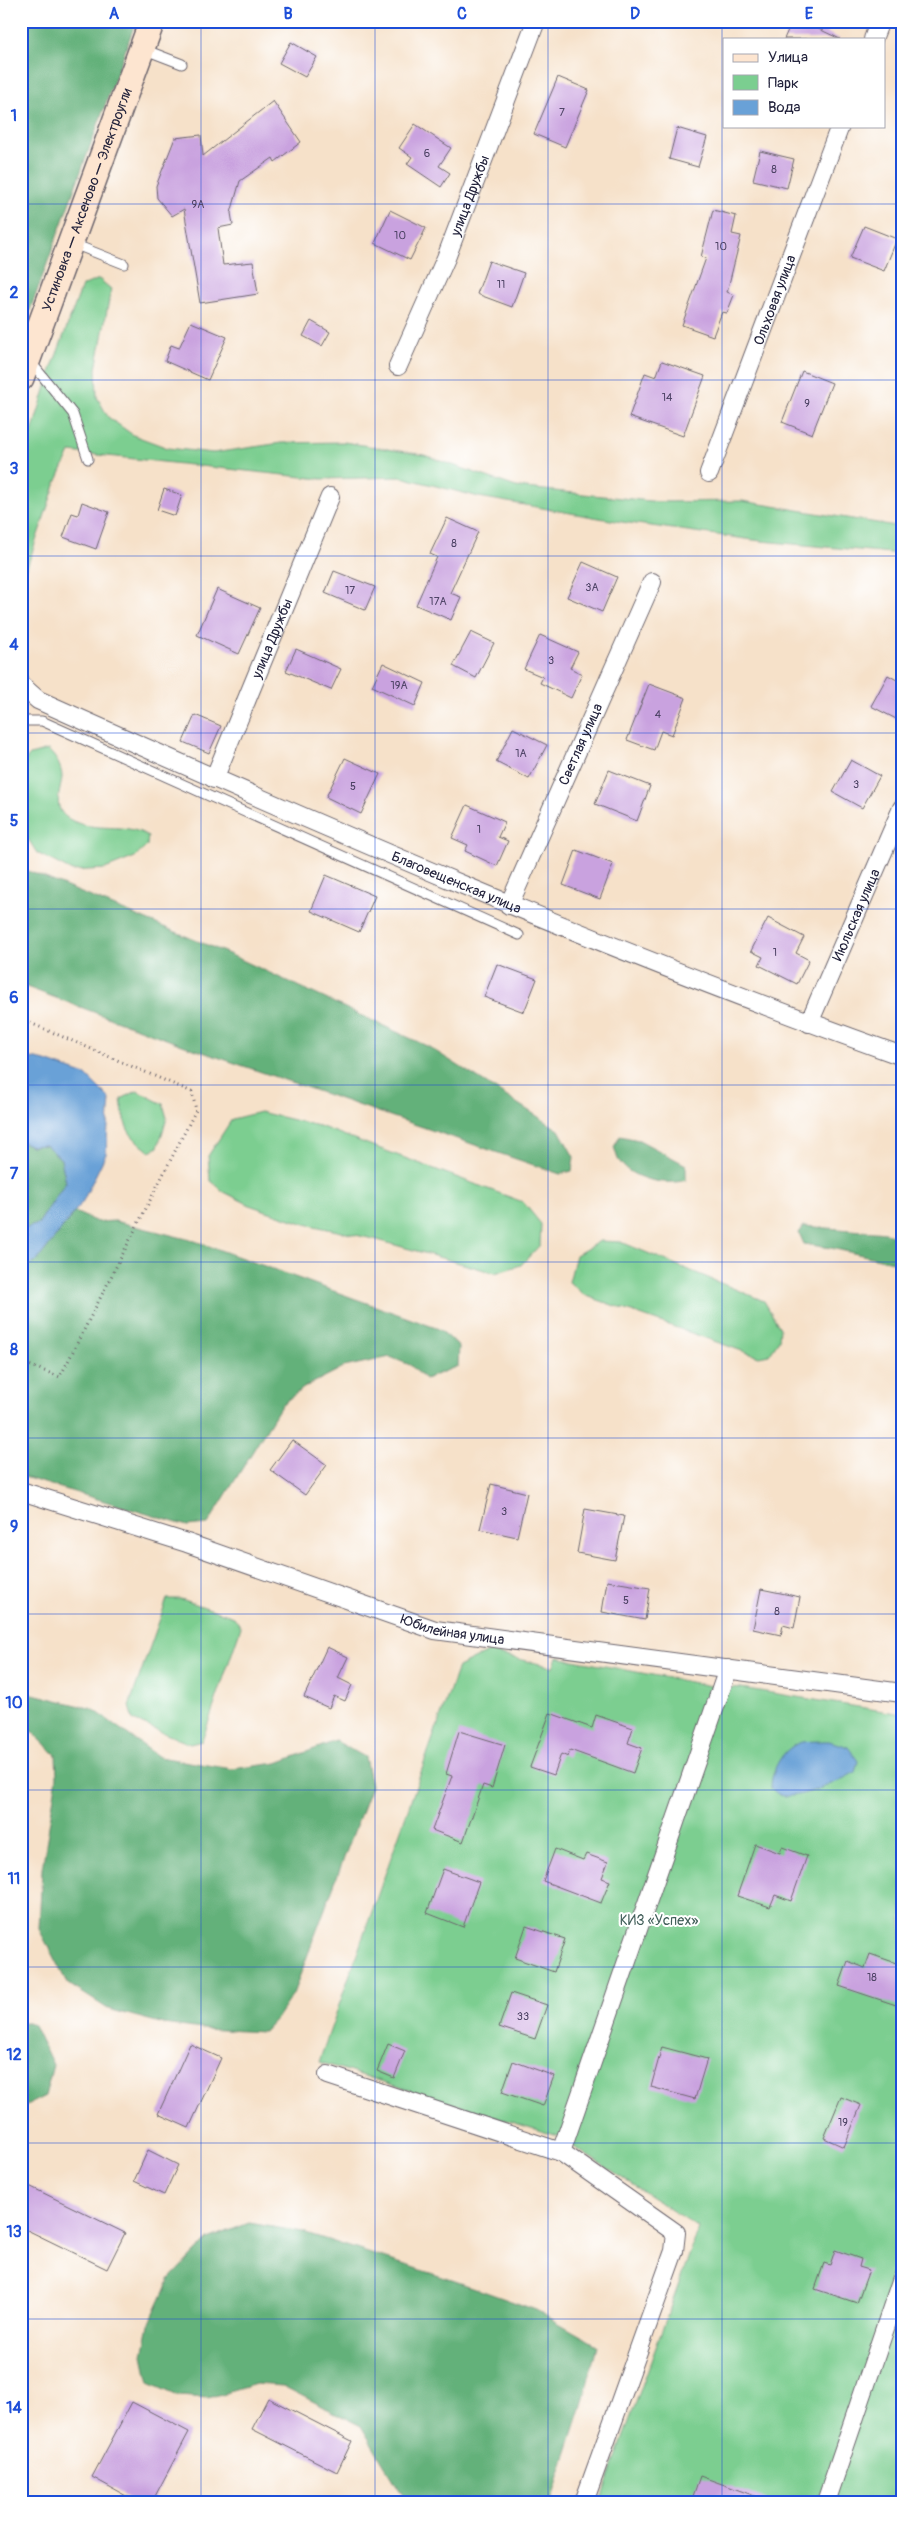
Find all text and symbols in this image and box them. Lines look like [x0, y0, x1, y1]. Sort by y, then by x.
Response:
text: A [109, 4, 120, 24]
text: B [283, 4, 293, 24]
text: C [457, 4, 467, 24]
text: D [630, 4, 640, 24]
text: E [805, 4, 814, 24]
legend [723, 38, 886, 128]
text: Улица [768, 48, 808, 67]
text: Парк [768, 74, 799, 93]
street label: Устиновка — Аксеново — Электроугли [38, 86, 135, 314]
text: Вода [768, 98, 801, 117]
text: 1 [11, 106, 17, 126]
house number: 7 [559, 106, 565, 119]
house number: 6 [424, 147, 430, 160]
street label: улица Дружбы [446, 153, 493, 239]
house number: 8 [771, 163, 777, 176]
house number: 9А [192, 198, 204, 211]
house number: 10 [394, 229, 406, 242]
house number: 10 [715, 240, 727, 253]
street label: Ольховая улица [750, 252, 799, 347]
house number: 11 [497, 278, 505, 291]
text: 2 [10, 283, 19, 303]
house number: 14 [662, 391, 673, 404]
house number: 9 [804, 397, 810, 410]
text: 3 [10, 459, 19, 479]
house number: 8 [451, 537, 457, 550]
house number: 3А [585, 581, 599, 594]
house number: 17 [345, 584, 355, 597]
house number: 17А [429, 595, 447, 608]
street label: улица Дружбы [247, 596, 296, 682]
text: 4 [9, 635, 19, 655]
house number: 3 [548, 654, 554, 667]
house number: 19А [390, 679, 408, 692]
street label: Светлая улица [555, 700, 606, 788]
house number: 4 [655, 708, 662, 721]
house number: 1А [515, 747, 527, 760]
house number: 3 [853, 778, 859, 791]
house number: 5 [350, 780, 356, 793]
text: 5 [10, 811, 19, 831]
house number: 1 [477, 823, 481, 836]
street label: Благовещенская улица [389, 847, 524, 917]
street label: Июльская улица [828, 866, 883, 963]
house number: 1 [773, 946, 777, 959]
text: 6 [9, 988, 19, 1008]
text: 7 [10, 1164, 19, 1184]
text: 8 [10, 1340, 18, 1360]
house number: 3 [501, 1505, 507, 1518]
text: 9 [10, 1517, 18, 1537]
house number: 5 [623, 1594, 629, 1607]
house number: 8 [774, 1605, 780, 1618]
street label: Юбилейная улица [399, 1610, 505, 1648]
text: 10 [5, 1693, 23, 1713]
text: 11 [8, 1869, 20, 1889]
park label: КИЗ «Успех» [620, 1912, 698, 1929]
house number: 18 [867, 1971, 877, 1984]
house number: 33 [517, 2010, 529, 2023]
text: 12 [6, 2045, 22, 2065]
house number: 19 [838, 2116, 848, 2129]
text: 13 [6, 2222, 22, 2242]
text: 14 [6, 2398, 22, 2418]

